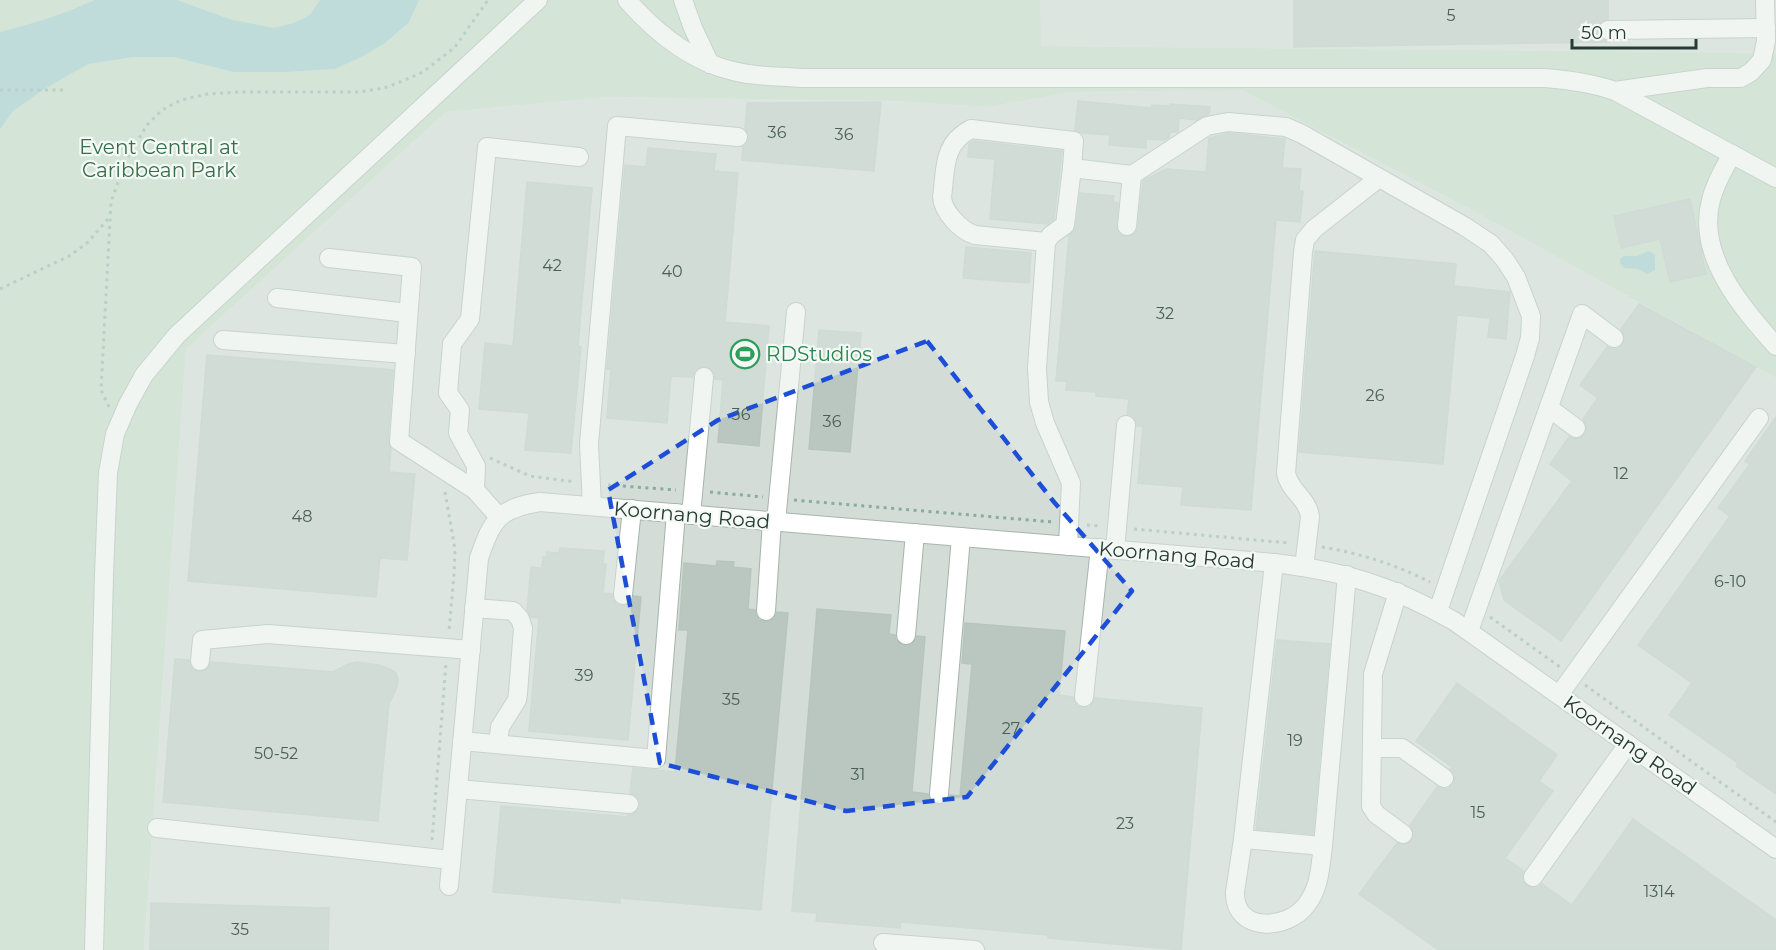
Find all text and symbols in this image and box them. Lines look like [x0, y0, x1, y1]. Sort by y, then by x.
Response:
house number: 5 [1446, 6, 1456, 25]
scale bar [1572, 12, 1696, 50]
text: 50 m [1581, 22, 1627, 44]
house number: 36 [768, 123, 787, 142]
house number: 36 [835, 125, 854, 144]
park label: Event Central at Caribbean Park [79, 135, 239, 182]
house number: 42 [542, 256, 562, 275]
house number: 40 [661, 262, 683, 281]
house number: 32 [1156, 304, 1174, 323]
sports icon: RDStudios [729, 338, 761, 370]
place label: RDStudios [766, 342, 872, 366]
house number: 26 [1366, 386, 1385, 405]
house number: 36 [732, 405, 751, 424]
house number: 36 [823, 412, 842, 431]
house number: 12 [1614, 464, 1628, 483]
street label: Koornang Road [613, 496, 771, 534]
house number: 48 [292, 507, 312, 526]
street label: Koornang Road [1098, 536, 1256, 574]
house number: 6-10 [1714, 572, 1746, 591]
house number: 39 [575, 666, 593, 685]
house number: 35 [722, 690, 740, 709]
street label: Koornang Road [1559, 690, 1701, 800]
house number: 27 [1002, 719, 1020, 738]
house number: 19 [1287, 731, 1303, 750]
house number: 50-52 [254, 744, 298, 763]
house number: 31 [851, 765, 865, 784]
house number: 15 [1471, 803, 1485, 822]
house number: 23 [1116, 814, 1134, 833]
house number: 1314 [1643, 882, 1675, 901]
house number: 35 [231, 920, 249, 939]

